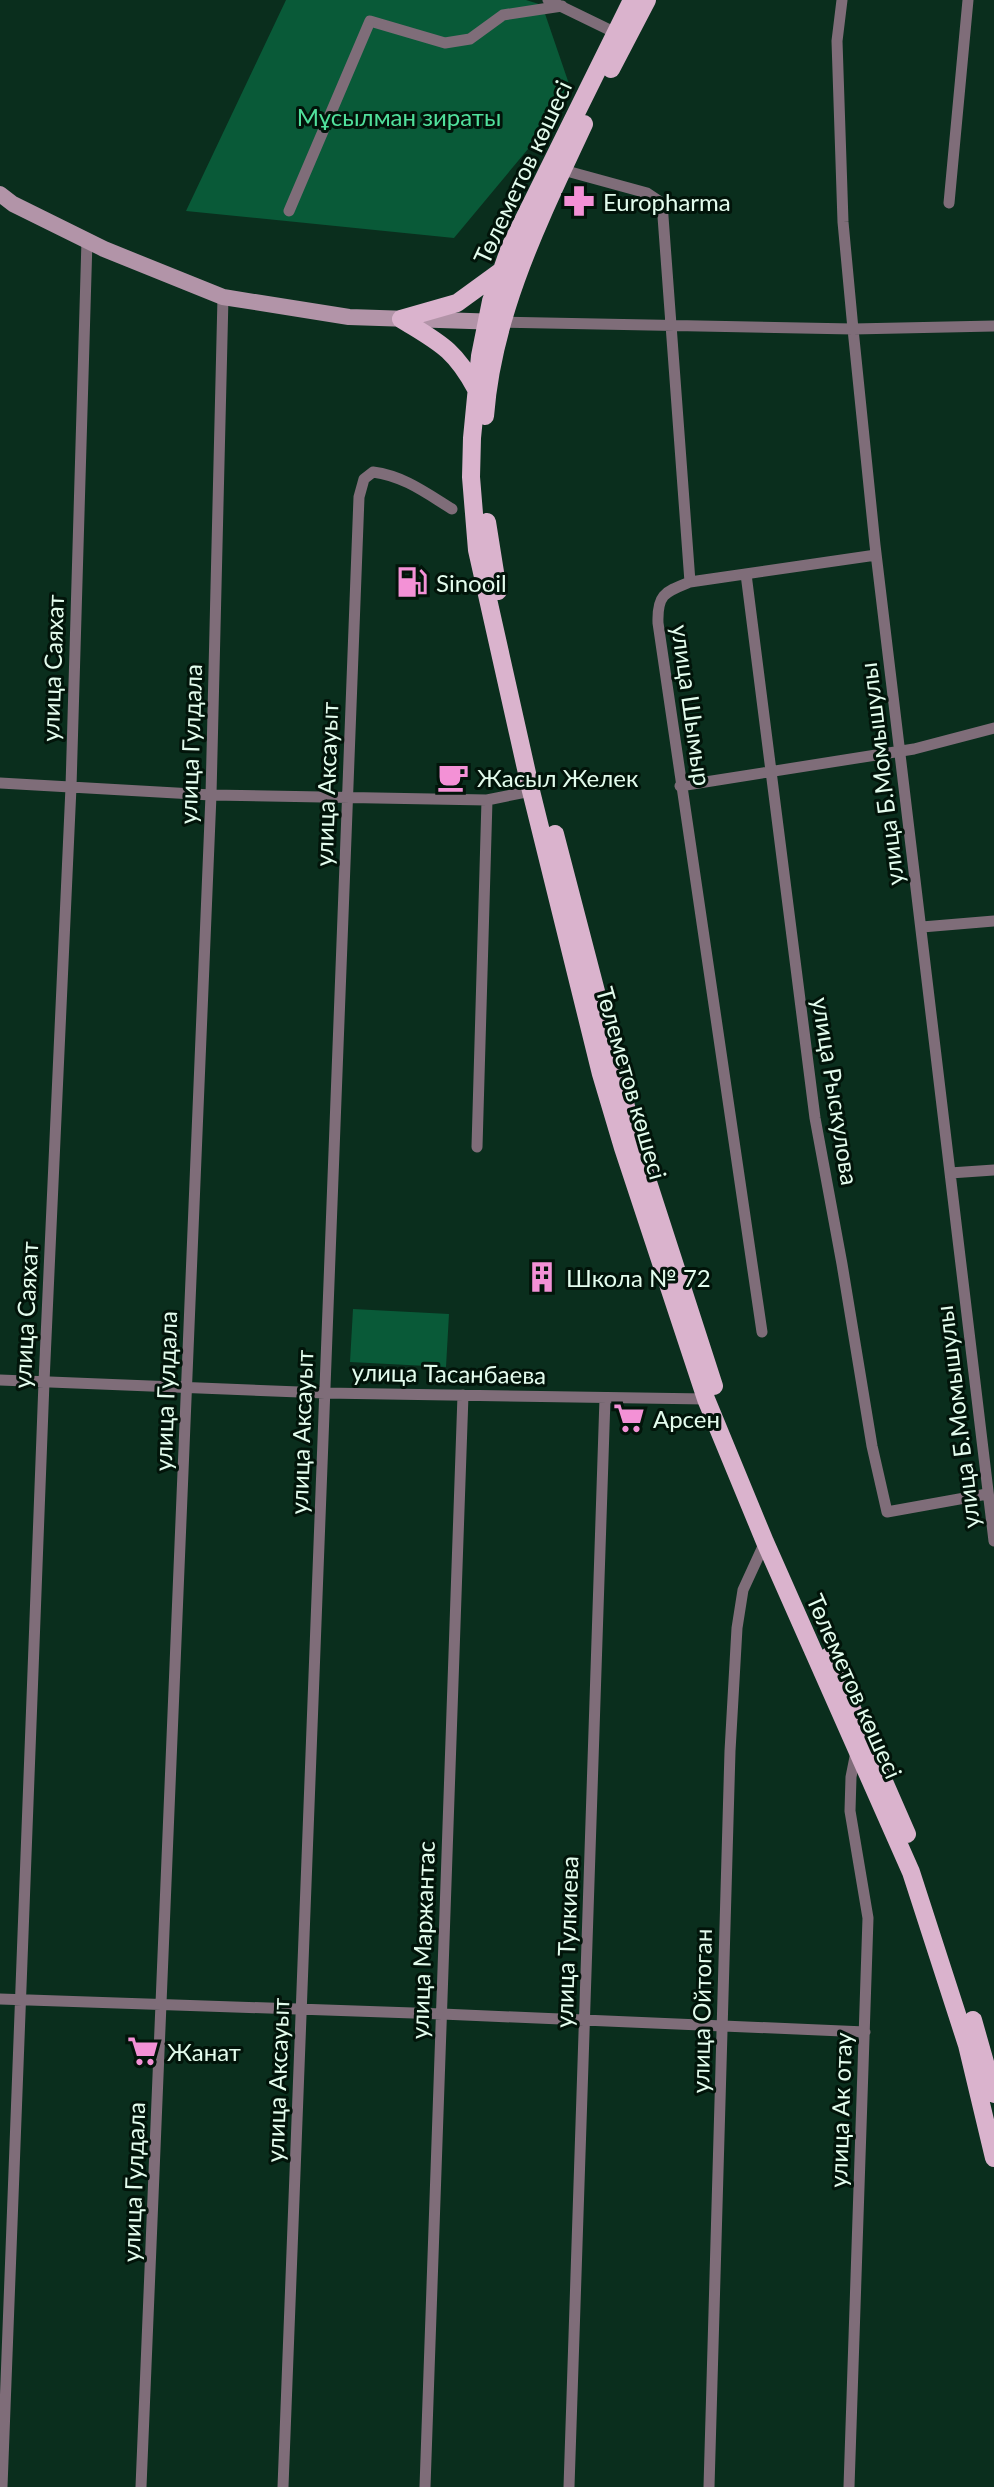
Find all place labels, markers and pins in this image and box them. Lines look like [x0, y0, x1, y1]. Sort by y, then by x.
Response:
pharmacy icon: Europharma [562, 184, 596, 218]
place label: Europharma [603, 187, 731, 216]
fuel station icon: Sinooil [395, 565, 429, 599]
place label: Sinooil [436, 568, 507, 597]
cafe icon: Жасыл Желек [436, 760, 470, 794]
place label: Жасыл Желек [477, 763, 639, 792]
building icon: Школа № 72 [525, 1260, 559, 1294]
place label: Школа № 72 [566, 1263, 711, 1292]
supermarket icon: Арсен [612, 1401, 646, 1435]
place label: Арсен [653, 1404, 720, 1433]
supermarket icon: Жанат [126, 2034, 160, 2068]
place label: Жанат [167, 2037, 241, 2066]

